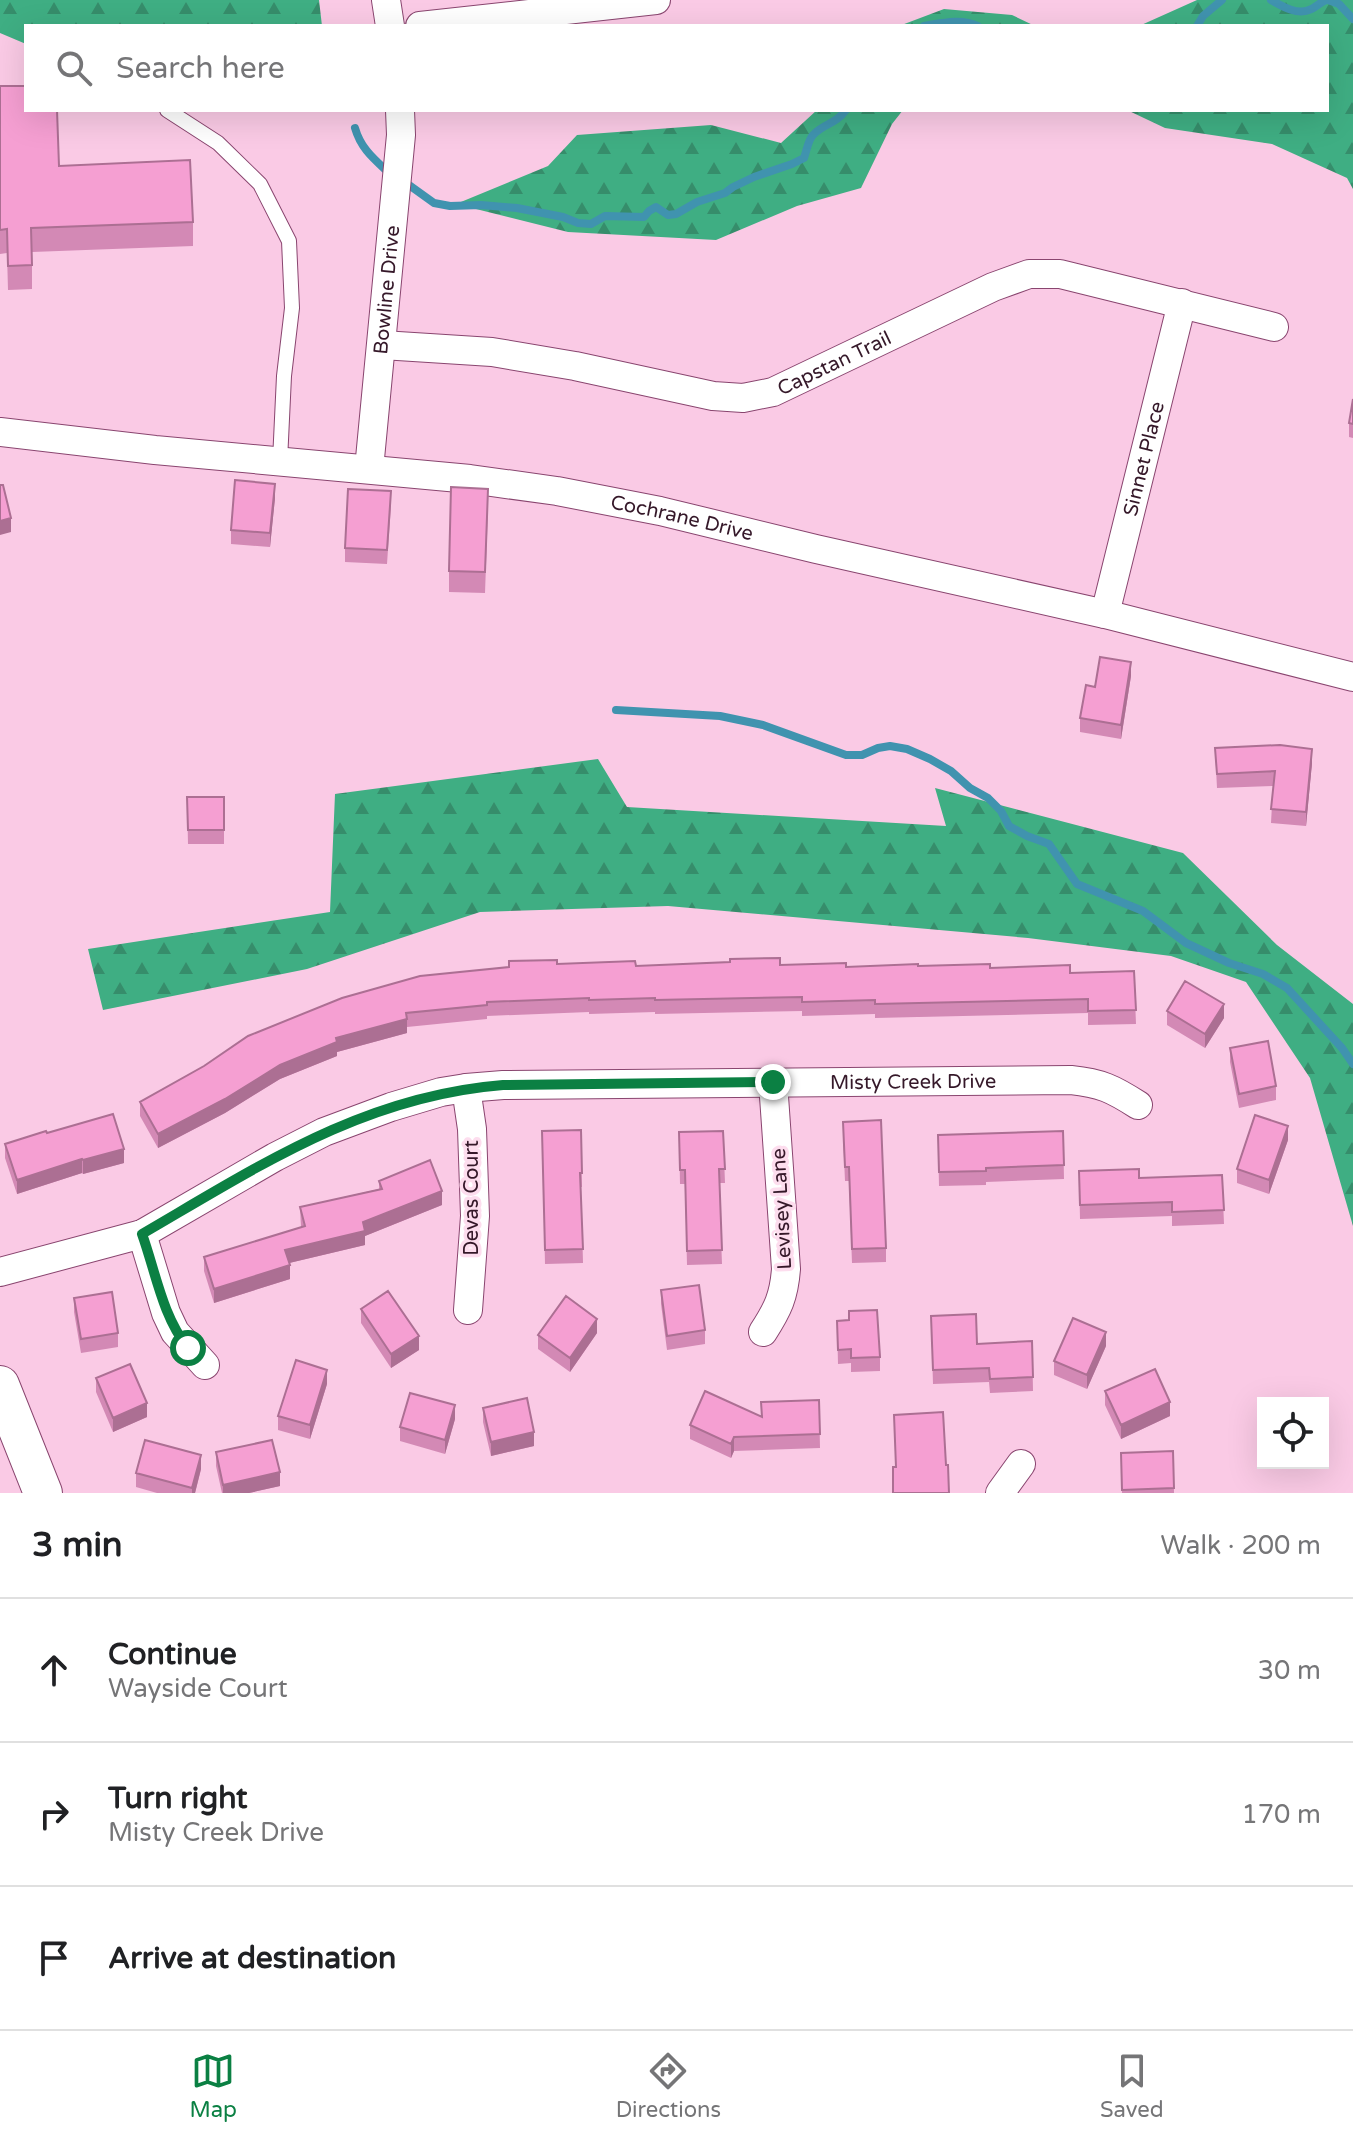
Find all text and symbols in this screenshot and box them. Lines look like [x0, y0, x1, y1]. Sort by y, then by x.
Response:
search box [24, 24, 1329, 112]
icon: search [52, 46, 96, 90]
text: Search here [116, 50, 285, 87]
street label: Bowline Drive [369, 224, 405, 356]
street label: Capstan Trail [774, 326, 895, 401]
street label: Sinnet Place [1119, 399, 1170, 519]
street label: Cochrane Drive [609, 491, 756, 546]
route end [755, 1064, 791, 1100]
street label: Misty Creek Drive [830, 1070, 996, 1095]
street label: Devas Court [460, 1140, 484, 1256]
street label: Levisey Lane [767, 1148, 797, 1270]
route start [170, 1330, 206, 1366]
map controls [1257, 1397, 1329, 1469]
button: locate [1257, 1397, 1329, 1469]
text: 3 min [32, 1525, 123, 1566]
text: Walk · 200 m [1161, 1530, 1321, 1561]
text: Continue [108, 1636, 237, 1673]
icon: ahead [32, 1648, 76, 1692]
text: 30 m [1258, 1655, 1321, 1686]
text: Wayside Court [108, 1673, 288, 1704]
text: Turn right [108, 1780, 248, 1817]
icon: right [32, 1792, 76, 1836]
text: 170 m [1241, 1799, 1321, 1830]
text: Misty Creek Drive [108, 1817, 324, 1848]
icon: arrive [32, 1936, 76, 1980]
text: Arrive at destination [108, 1940, 396, 1977]
tab: Map [189, 2049, 237, 2123]
tab: Directions [616, 2049, 721, 2123]
tab: Saved [1100, 2049, 1164, 2123]

